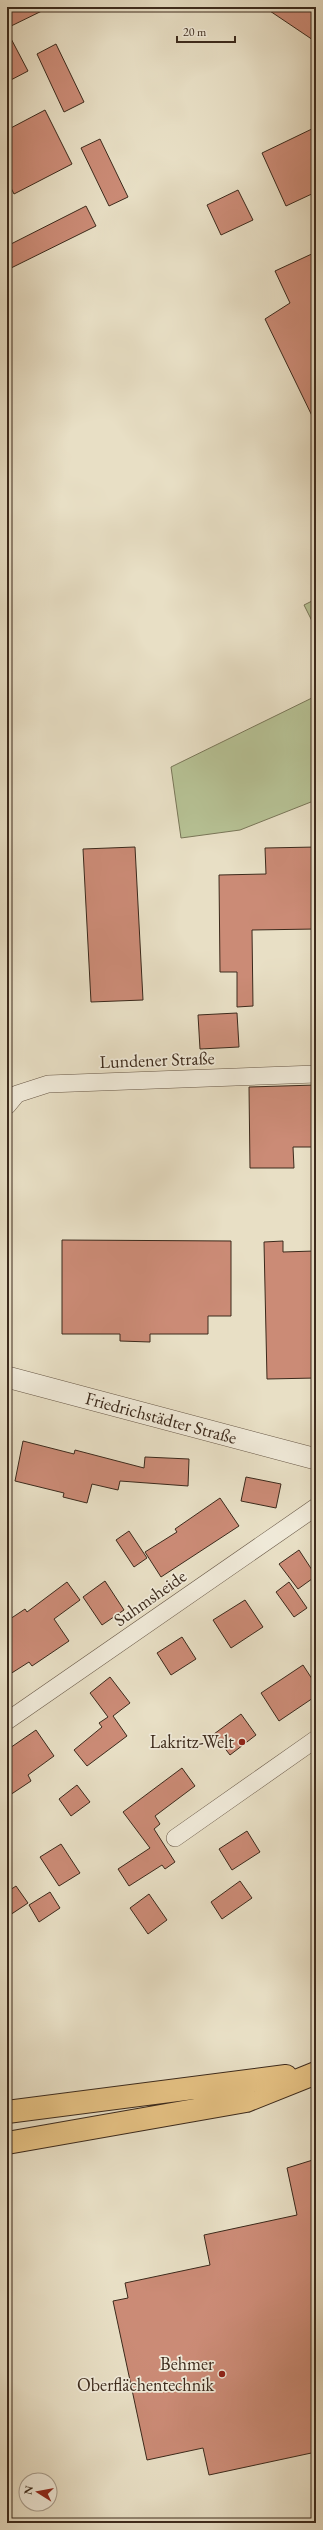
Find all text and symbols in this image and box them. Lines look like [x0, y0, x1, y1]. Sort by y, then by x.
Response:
scale bar [177, 18, 235, 44]
text: 20 m [183, 24, 207, 40]
street label: Lundener Straße [99, 1046, 215, 1073]
street label: Friedrichstädter Straße [83, 1386, 239, 1449]
street label: Suhmsheide [109, 1564, 191, 1631]
place label: Lakritz-Welt [150, 1730, 234, 1753]
marker: Lakritz-Welt [237, 1737, 247, 1747]
place label: Behmer Oberflächentechnik [77, 2352, 215, 2396]
marker: Behmer Oberflächentechnik [217, 2369, 227, 2379]
north arrow [18, 2472, 58, 2512]
text: N [20, 2484, 36, 2496]

